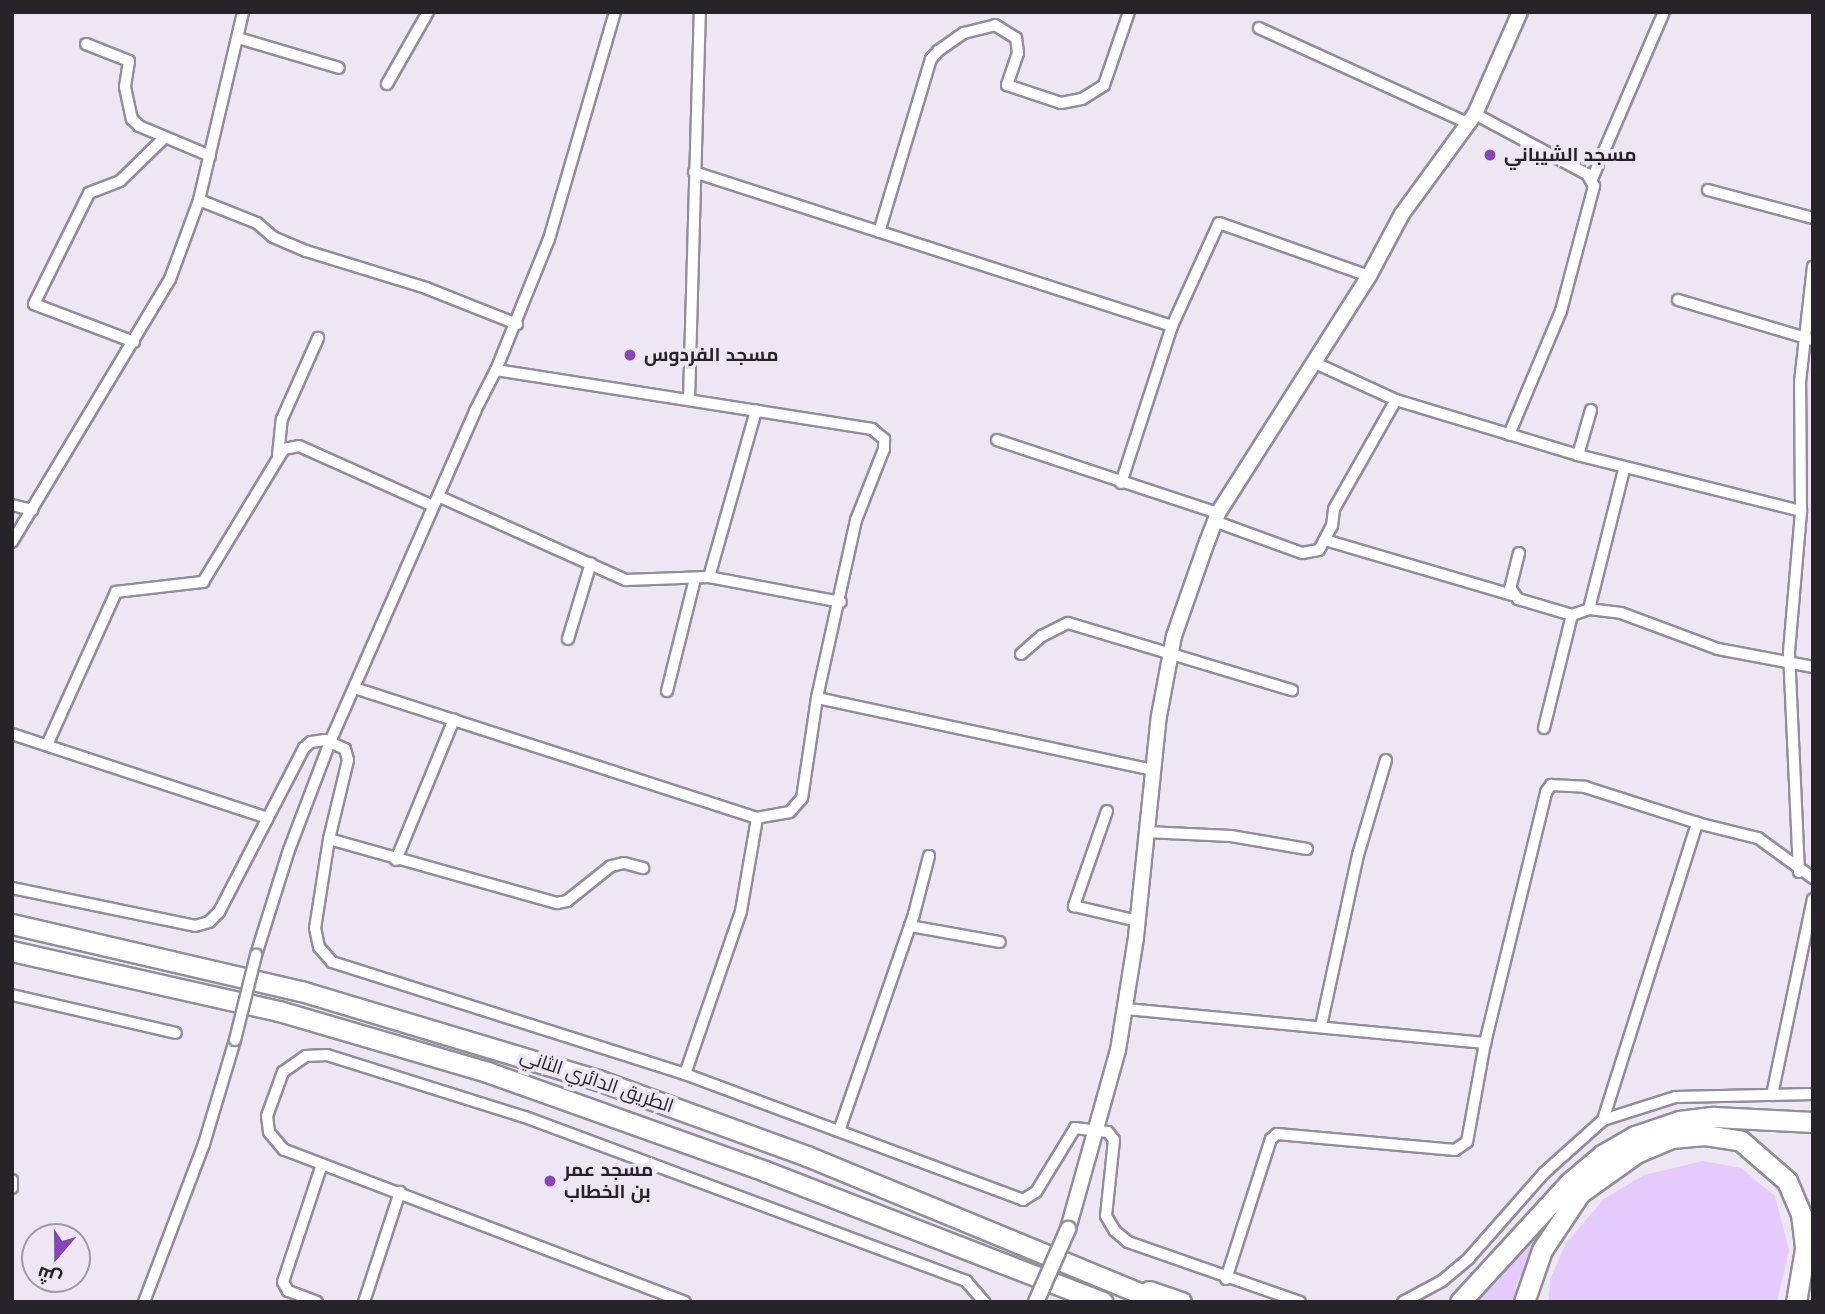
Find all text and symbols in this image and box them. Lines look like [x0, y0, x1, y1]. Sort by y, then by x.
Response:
place label: مسجد الشيباني [1504, 144, 1637, 166]
marker: مسجد الشيباني [1482, 147, 1498, 163]
place label: مسجد الفردوس [644, 344, 779, 366]
marker: مسجد الفردوس [622, 347, 638, 363]
street label: الطريق الدائري الثاني [517, 1044, 677, 1118]
place label: مسجد عمر بن الخطاب [564, 1159, 653, 1203]
marker: مسجد عمر بن الخطاب [542, 1173, 558, 1189]
north arrow [21, 1223, 91, 1293]
text: ش [34, 1261, 65, 1291]

